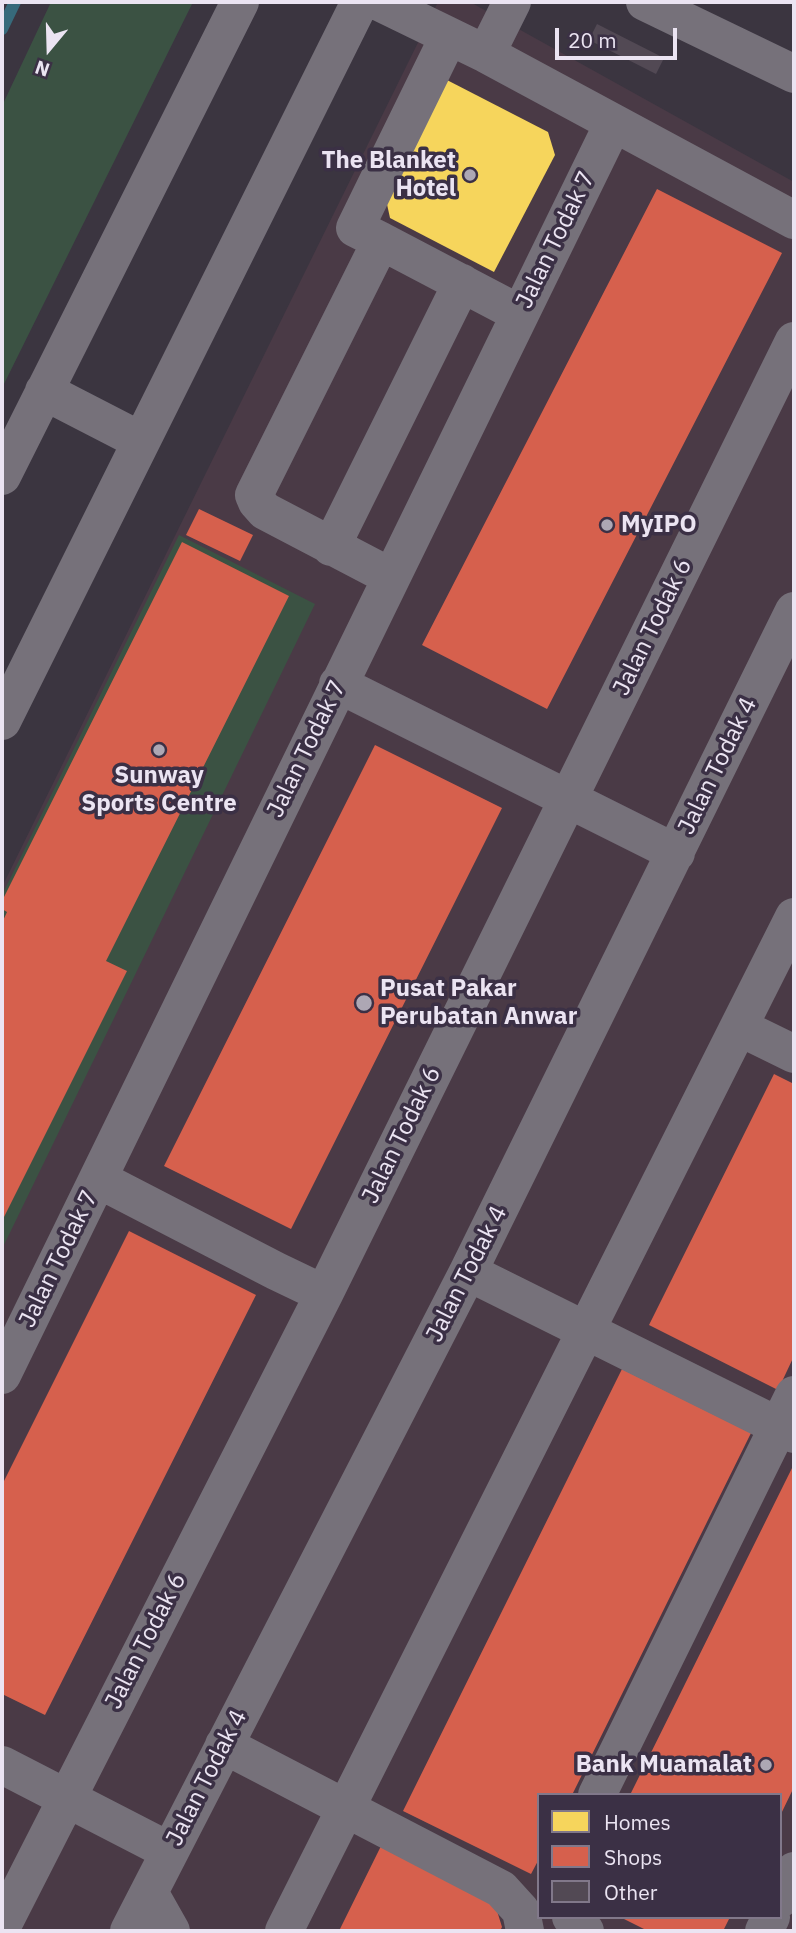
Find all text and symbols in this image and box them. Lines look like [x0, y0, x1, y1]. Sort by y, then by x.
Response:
north arrow [14, 14, 84, 84]
scale bar [558, 14, 680, 58]
text: 20 m [568, 26, 617, 54]
text: N [32, 55, 53, 82]
place label: The Blanket Hotel [321, 147, 456, 203]
marker: The Blanket Hotel [462, 167, 478, 183]
street label: Jalan Todak 7 [510, 167, 602, 313]
place label: MyIPO [621, 511, 697, 539]
marker: MyIPO [599, 517, 615, 533]
street label: Jalan Todak 6 [607, 554, 699, 700]
street label: Jalan Todak 7 [261, 676, 353, 822]
street label: Jalan Todak 4 [672, 693, 764, 839]
marker: Sunway Sports Centre [151, 742, 167, 758]
place label: Sunway Sports Centre [81, 762, 237, 818]
place label: Pusat Pakar Perubatan Anwar [380, 975, 577, 1031]
marker: Pusat Pakar Perubatan Anwar [354, 993, 374, 1013]
street label: Jalan Todak 6 [356, 1062, 448, 1208]
street label: Jalan Todak 7 [13, 1186, 105, 1332]
street label: Jalan Todak 4 [420, 1201, 514, 1347]
street label: Jalan Todak 6 [99, 1568, 193, 1714]
street label: Jalan Todak 4 [160, 1705, 254, 1851]
place label: Bank Muamalat [576, 1751, 752, 1779]
marker: Bank Muamalat [758, 1757, 774, 1773]
legend [537, 1793, 782, 1919]
text: Homes [604, 1808, 671, 1836]
text: Shops [604, 1843, 662, 1871]
text: Other [604, 1878, 657, 1906]

